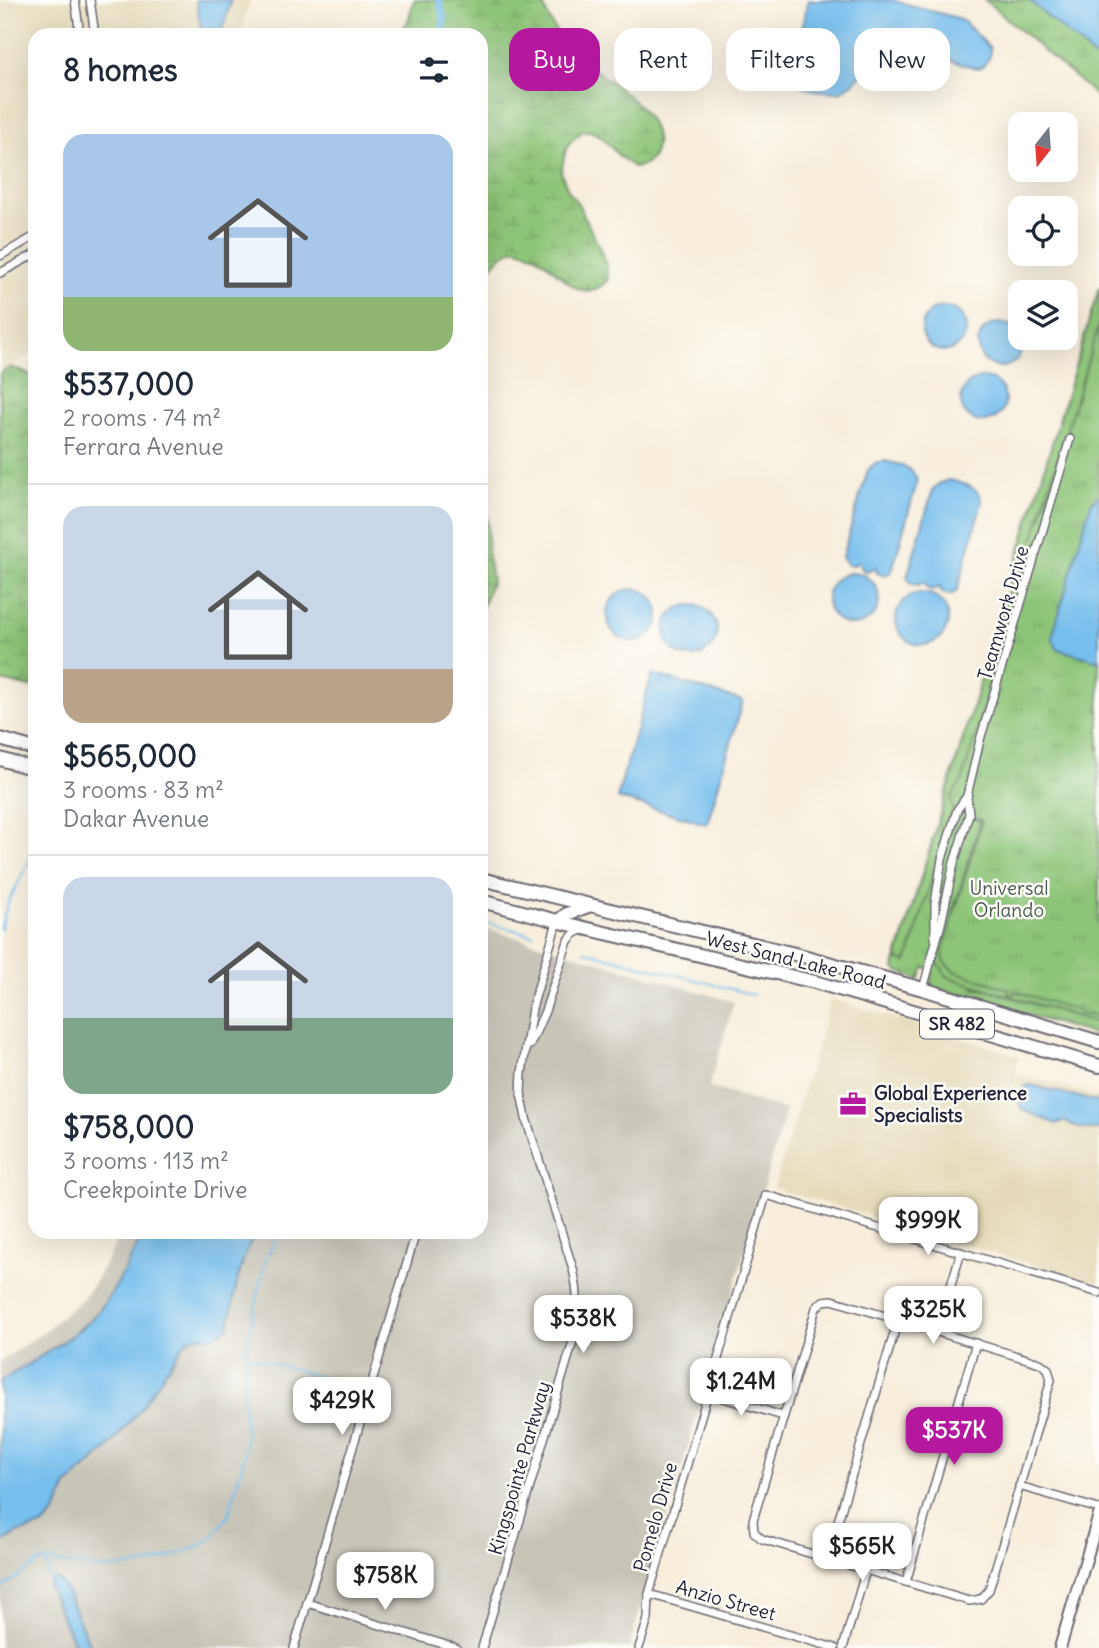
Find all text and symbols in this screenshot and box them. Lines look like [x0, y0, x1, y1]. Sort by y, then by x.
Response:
chip: Buy [509, 28, 600, 91]
chip: Rent [614, 28, 712, 91]
chip: Filters [726, 28, 840, 91]
chip: New [854, 28, 950, 91]
text: 8 homes [63, 51, 178, 89]
icon: filters [415, 51, 453, 89]
north arrow [1008, 112, 1078, 182]
map controls [1008, 112, 1078, 350]
icon: home [195, 180, 321, 306]
button: locate [1008, 196, 1078, 266]
button: layers [1008, 280, 1078, 350]
text: $537,000 [63, 365, 194, 403]
text: 2 rooms · 74 m² [63, 403, 221, 432]
text: Ferrara Avenue [63, 432, 224, 461]
street label: Teamwork Drive [972, 543, 1034, 683]
icon: home [195, 552, 321, 678]
text: $565,000 [63, 737, 197, 775]
text: 3 rooms · 83 m² [63, 775, 224, 804]
text: Dakar Avenue [63, 804, 209, 833]
park label: Universal Orlando [969, 876, 1049, 922]
icon: home [195, 923, 321, 1049]
street label: West Sand Lake Road [704, 926, 888, 994]
road number: SR 482 [920, 1009, 994, 1038]
place label: Global Experience Specialists [874, 1081, 1027, 1127]
office icon: Global Experience Specialists [838, 1089, 868, 1119]
text: $758,000 [63, 1108, 194, 1146]
text: 3 rooms · 113 m² [63, 1146, 229, 1175]
text: Creekpointe Drive [63, 1175, 247, 1204]
pin: $999K [879, 1198, 977, 1257]
text: $999K [895, 1205, 961, 1234]
pin: $325K [884, 1286, 982, 1346]
text: $325K [900, 1294, 966, 1323]
pin: $538K [534, 1296, 632, 1355]
text: $538K [550, 1303, 616, 1332]
pin: $1.24M [684, 1358, 798, 1418]
text: $1.24M [706, 1366, 776, 1395]
pin: $429K [293, 1378, 391, 1437]
street label: Kingspointe Parkway [483, 1378, 555, 1558]
text: $429K [309, 1385, 375, 1414]
pin: $537K [905, 1408, 1003, 1467]
text: $537K [922, 1415, 986, 1444]
street label: Pomelo Drive [628, 1459, 682, 1575]
pin: $565K [813, 1524, 911, 1583]
text: $565K [829, 1531, 895, 1560]
pin: $758K [336, 1552, 434, 1612]
text: $758K [353, 1560, 417, 1589]
street label: Anzio Street [673, 1574, 779, 1626]

